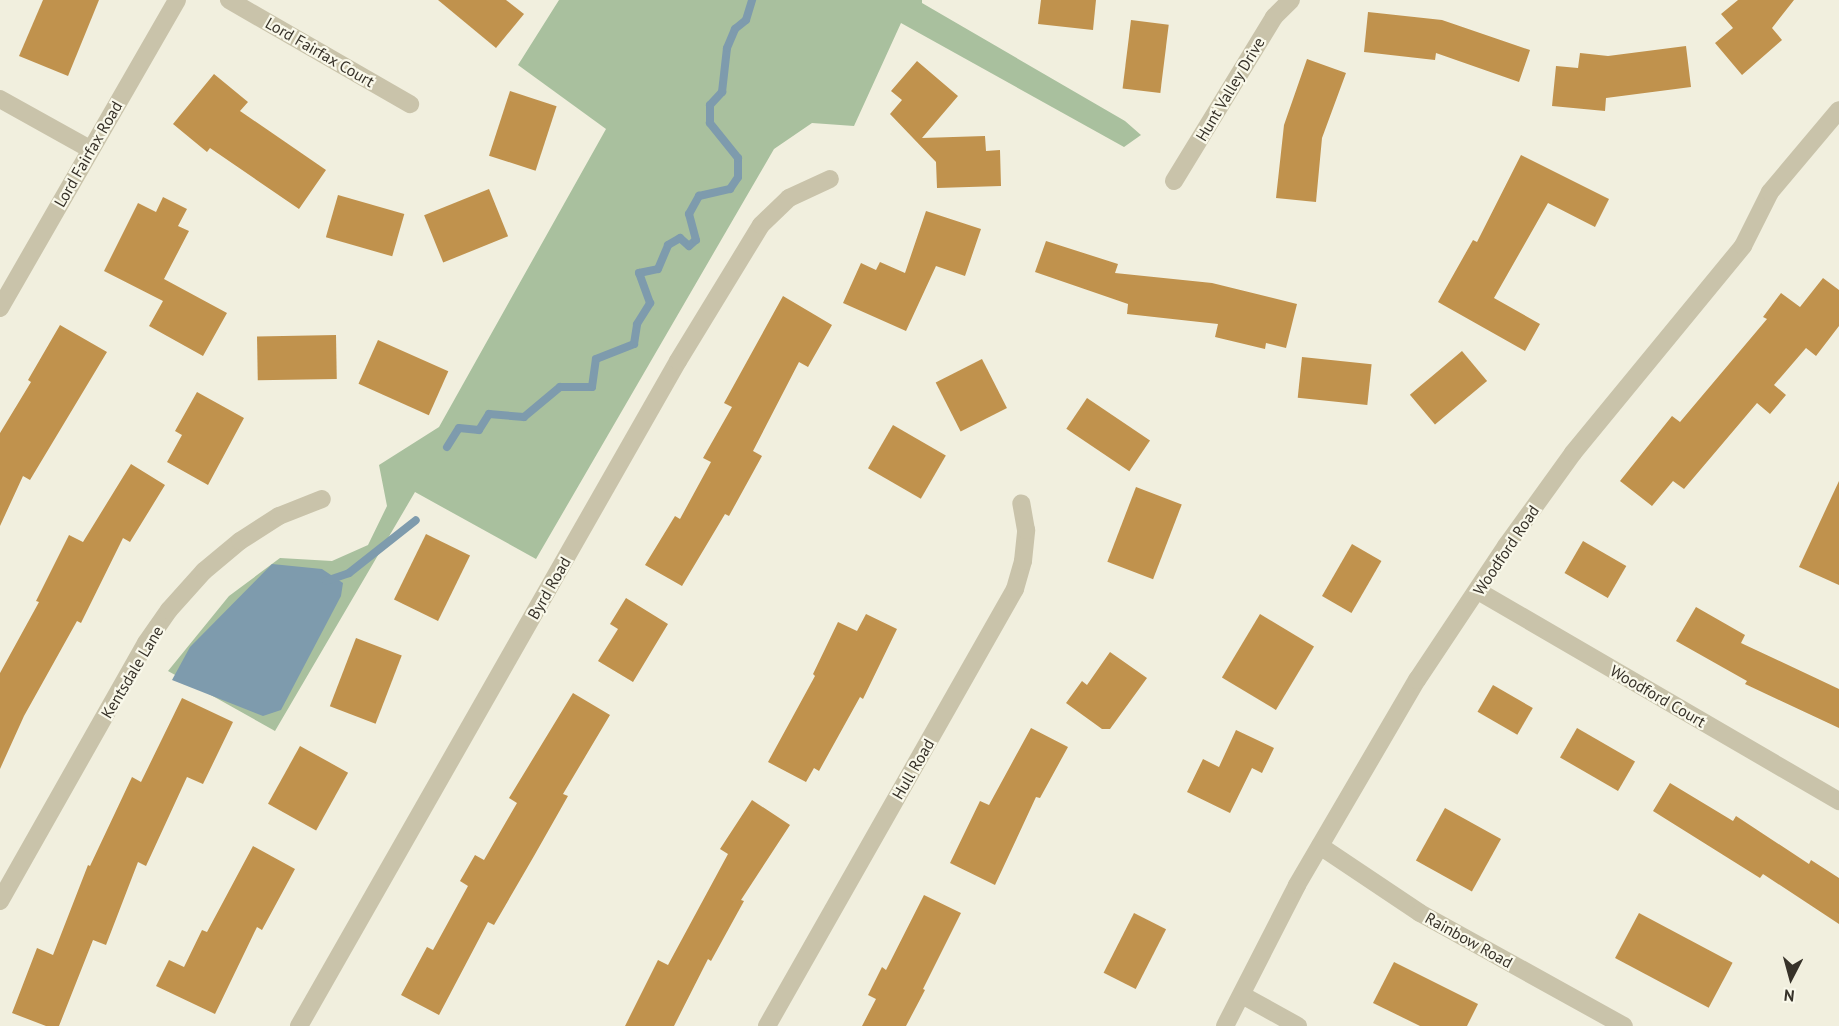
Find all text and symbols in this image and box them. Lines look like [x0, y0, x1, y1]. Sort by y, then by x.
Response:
street label: Lord Fairfax Court [262, 13, 378, 91]
street label: Hunt Valley Drive [1191, 33, 1269, 145]
street label: Lord Fairfax Road [50, 97, 126, 211]
street label: Woodford Road [1469, 502, 1543, 598]
street label: Byrd Road [523, 553, 575, 623]
street label: Kentsdale Lane [97, 622, 167, 722]
street label: Woodford Court [1607, 661, 1709, 731]
street label: Hull Road [888, 735, 938, 803]
street label: Rainbow Road [1422, 908, 1516, 972]
north arrow [1761, 948, 1821, 1008]
text: N [1783, 985, 1795, 1006]

